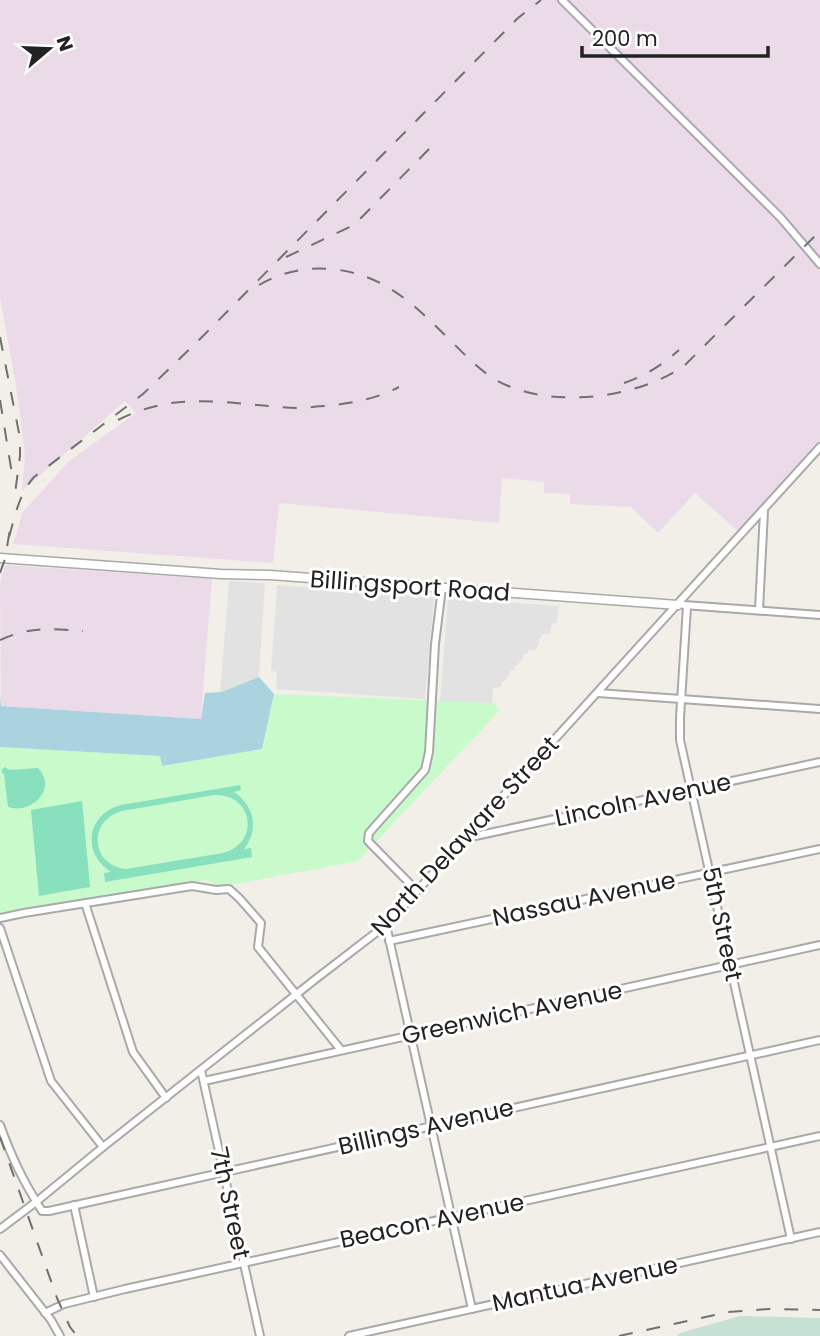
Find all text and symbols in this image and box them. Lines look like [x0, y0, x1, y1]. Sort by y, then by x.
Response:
north arrow [14, 14, 84, 84]
scale bar [582, 14, 768, 58]
text: 200 m [592, 24, 658, 53]
text: N [50, 32, 80, 55]
street label: Billingsport Road [309, 562, 511, 609]
street label: North Delaware Street [363, 729, 566, 943]
street label: Lincoln Avenue [552, 765, 734, 834]
street label: Nassau Avenue [489, 863, 678, 934]
street label: 5th Street [694, 864, 751, 984]
street label: Greenwich Avenue [399, 973, 625, 1052]
street label: Billings Avenue [335, 1090, 517, 1163]
street label: 7th Street [203, 1144, 258, 1262]
street label: Beacon Avenue [337, 1185, 527, 1256]
street label: Mantua Avenue [489, 1248, 681, 1319]

